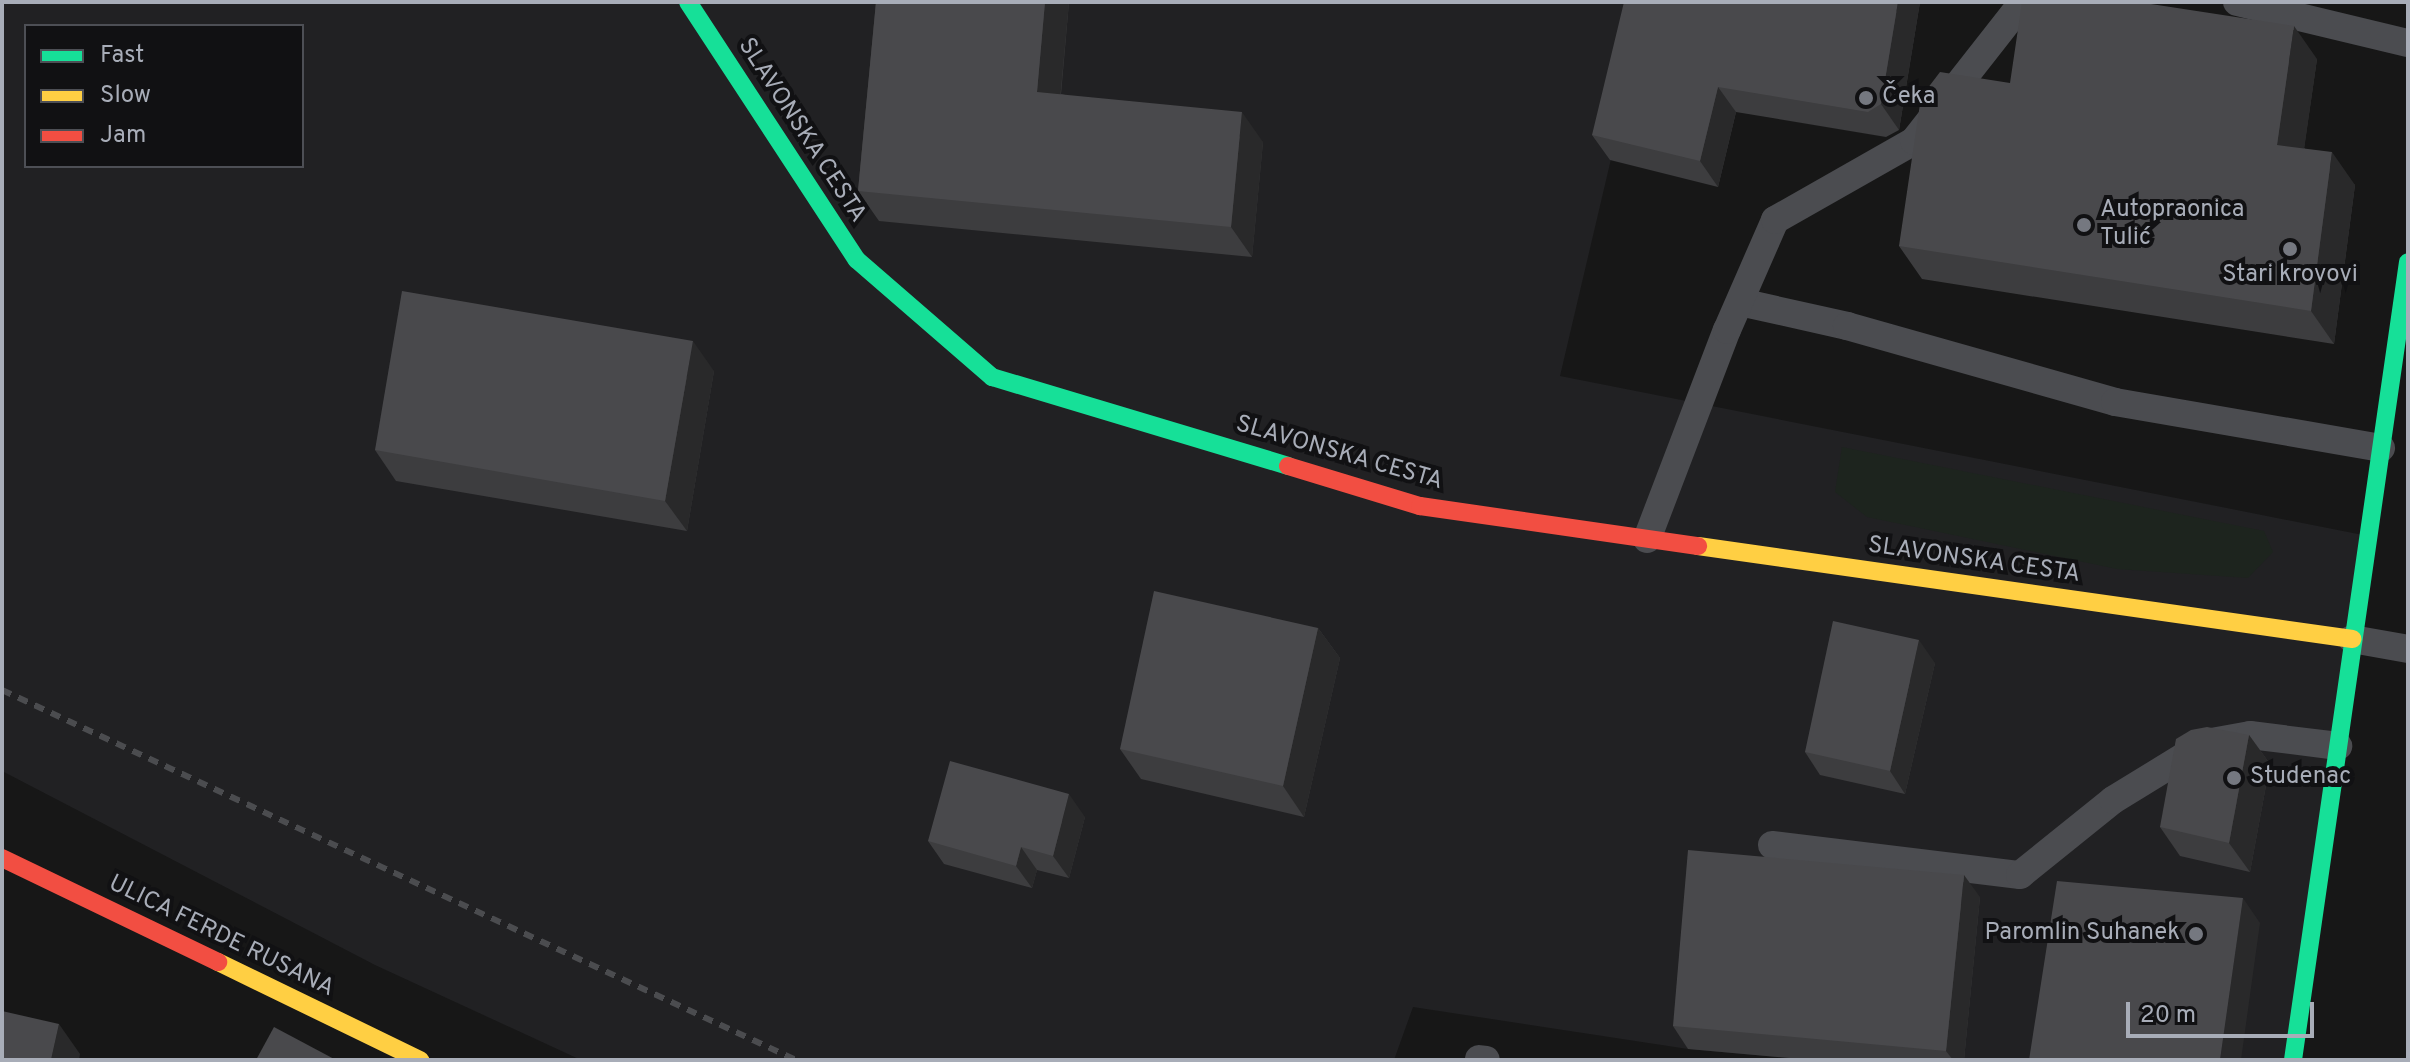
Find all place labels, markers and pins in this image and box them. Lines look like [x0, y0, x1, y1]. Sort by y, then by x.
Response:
place label: Čeka [1882, 84, 1935, 112]
marker: Čeka [1857, 89, 1875, 107]
place label: Autopraonica Tulić [2100, 197, 2244, 253]
marker: Autopraonica Tulić [2075, 216, 2093, 234]
marker: Stari krovovi [2281, 240, 2299, 258]
place label: Stari krovovi [2222, 262, 2358, 290]
place label: Studenac [2250, 764, 2351, 792]
marker: Studenac [2225, 769, 2243, 787]
place label: Paromlin Suhanek [1985, 920, 2180, 948]
marker: Paromlin Suhanek [2187, 925, 2205, 943]

